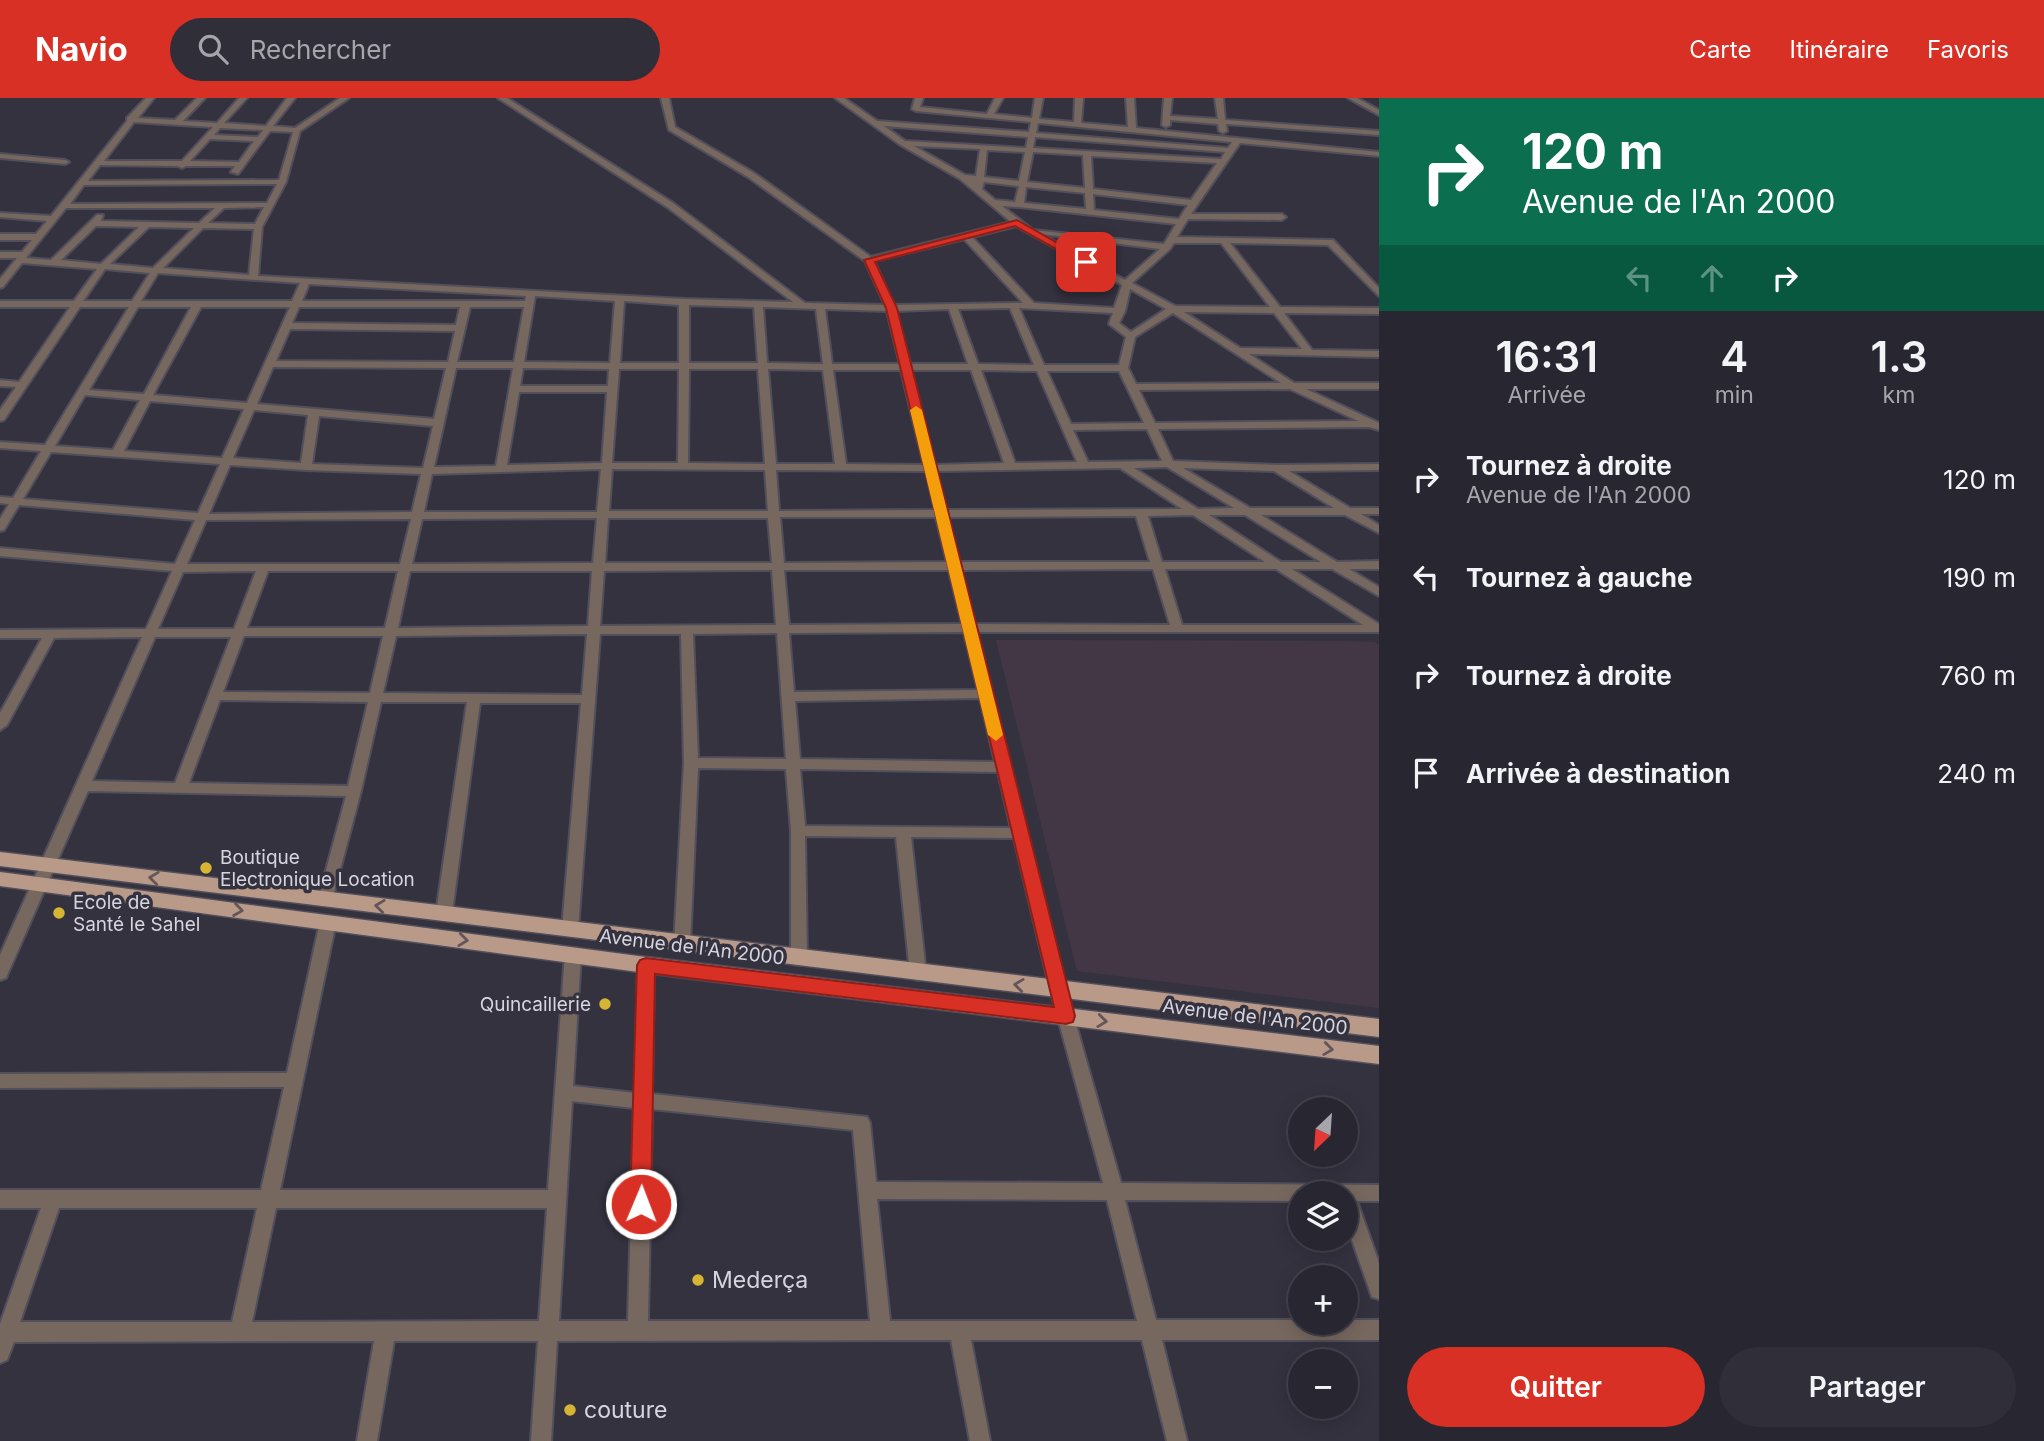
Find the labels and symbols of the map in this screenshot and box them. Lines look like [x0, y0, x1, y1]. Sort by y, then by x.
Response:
pin [1056, 232, 1116, 292]
place label: Boutique Electronique Location [220, 846, 415, 891]
marker: Boutique Electronique Location [198, 860, 214, 876]
one-way arrow [149, 870, 160, 885]
place label: Ecole de Santé le Sahel [73, 891, 200, 936]
one-way arrow [374, 898, 386, 913]
one-way arrow [232, 903, 244, 918]
marker: Ecole de Santé le Sahel [51, 905, 67, 921]
street label: Avenue de l'An 2000 [598, 924, 786, 970]
one-way arrow [457, 932, 469, 947]
one-way arrow [1014, 977, 1025, 992]
place label: Quincaillerie [480, 993, 591, 1016]
street label: Avenue de l'An 2000 [1161, 994, 1349, 1040]
marker: Quincaillerie [597, 996, 613, 1012]
one-way arrow [1096, 1013, 1108, 1028]
one-way arrow [1322, 1041, 1334, 1056]
north arrow [1288, 1097, 1358, 1167]
position arrow [604, 1167, 678, 1241]
place label: Mederça [712, 1266, 808, 1294]
marker: Mederça [690, 1272, 706, 1288]
place label: couture [584, 1396, 667, 1424]
marker: couture [562, 1402, 578, 1418]

